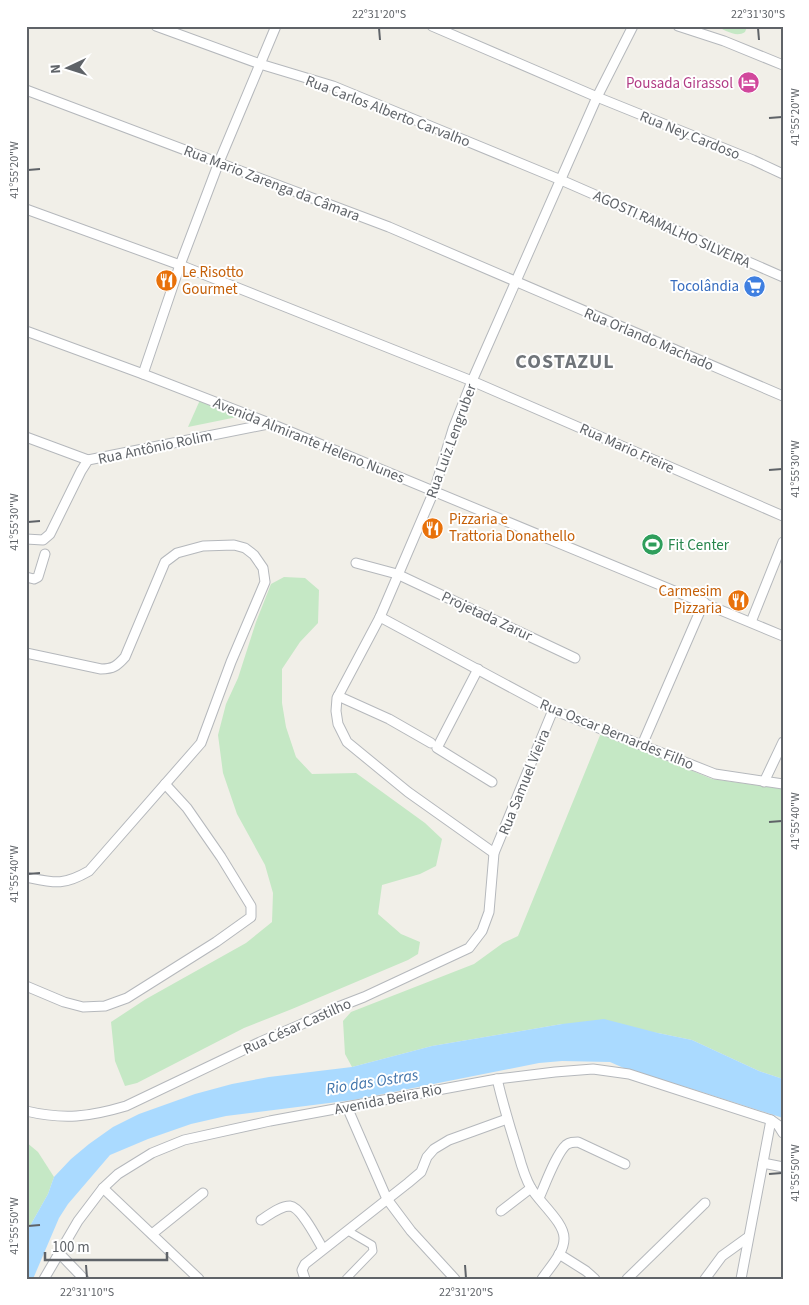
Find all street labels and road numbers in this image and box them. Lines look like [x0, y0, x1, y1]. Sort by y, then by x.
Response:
street label: Rua Carlos Alberto Carvalho [302, 70, 473, 153]
street label: Rua Ney Cardoso [636, 106, 743, 165]
street label: Rua Mario Zarenga da Câmara [181, 140, 363, 227]
street label: AGOSTI RAMALHO SILVEIRA [590, 185, 754, 274]
street label: Rua Orlando Machado [581, 303, 717, 376]
street label: Rua Luiz Lengruber [421, 380, 482, 501]
street label: Avenida Almirante Heleno Nunes [210, 392, 408, 489]
street label: Rua Mario Freire [576, 418, 677, 479]
street label: Rua Antônio Rolim [96, 425, 214, 470]
street label: Projetada Zarur [438, 586, 536, 647]
street label: Rua Oscar Bernardes Filho [537, 694, 697, 775]
street label: Rua Samuel Vieira [494, 726, 555, 838]
street label: Rua César Castilho [240, 993, 355, 1060]
street label: Avenida Beira Rio [333, 1079, 444, 1120]

